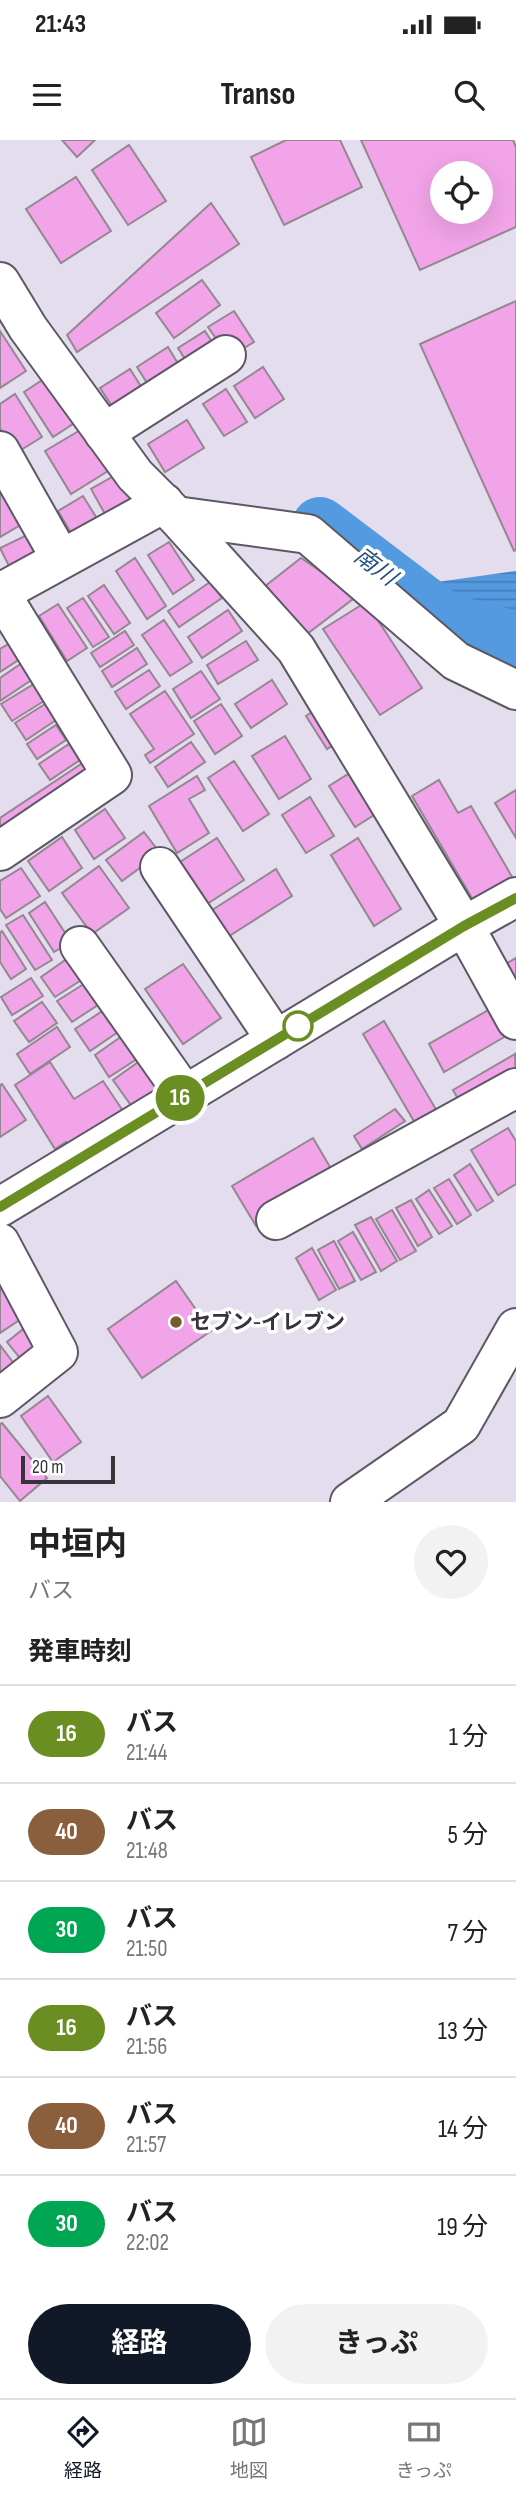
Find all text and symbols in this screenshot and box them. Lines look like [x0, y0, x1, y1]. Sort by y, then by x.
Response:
text: 21:43 [35, 9, 86, 40]
text: Transo [220, 75, 296, 114]
icon: menu [28, 76, 66, 114]
icon: search [450, 76, 488, 114]
map controls [430, 161, 493, 224]
button: locate [430, 161, 493, 224]
water label: 南川 [348, 542, 404, 594]
unlabelled marker [283, 1011, 313, 1041]
line badge: 16 [148, 1075, 212, 1121]
text: 16 [170, 1083, 190, 1112]
place label: セブン-イレブン [190, 1310, 345, 1335]
marker: セブン-イレブン [168, 1314, 184, 1330]
scale bar [21, 1453, 116, 1485]
text: 20 m [32, 1456, 64, 1479]
text: 中垣内 [28, 1525, 127, 1565]
button: heart [414, 1525, 488, 1599]
text: バス [28, 1577, 74, 1605]
text: 発車時刻 [28, 1637, 132, 1668]
text: バス [126, 1708, 178, 1739]
text: 16 [56, 1719, 77, 1748]
text: 1 分 [449, 1722, 488, 1753]
text: 21:44 [126, 1739, 167, 1767]
text: バス [126, 1806, 178, 1837]
text: 40 [55, 1817, 78, 1846]
text: 5 分 [447, 1820, 488, 1851]
text: 21:48 [126, 1837, 168, 1865]
text: バス [126, 1904, 178, 1935]
text: 30 [55, 1915, 78, 1944]
text: 7 分 [447, 1918, 488, 1949]
text: 21:50 [126, 1935, 167, 1963]
text: バス [126, 2002, 178, 2033]
text: 16 [56, 2013, 77, 2042]
text: 13 分 [438, 2016, 488, 2047]
text: 21:56 [126, 2033, 167, 2061]
text: バス [126, 2100, 178, 2131]
text: 40 [55, 2111, 78, 2140]
text: 14 分 [438, 2114, 488, 2145]
text: 21:57 [126, 2131, 166, 2159]
text: バス [126, 2198, 178, 2229]
text: 30 [55, 2209, 78, 2238]
text: 19 分 [437, 2212, 488, 2243]
text: 22:02 [126, 2229, 169, 2257]
button: 経路 [28, 2304, 251, 2384]
button: きっぷ [265, 2304, 488, 2384]
tab: 経路 [64, 2413, 102, 2483]
tab: 地図 [230, 2413, 268, 2483]
tab: きっぷ [396, 2413, 452, 2483]

